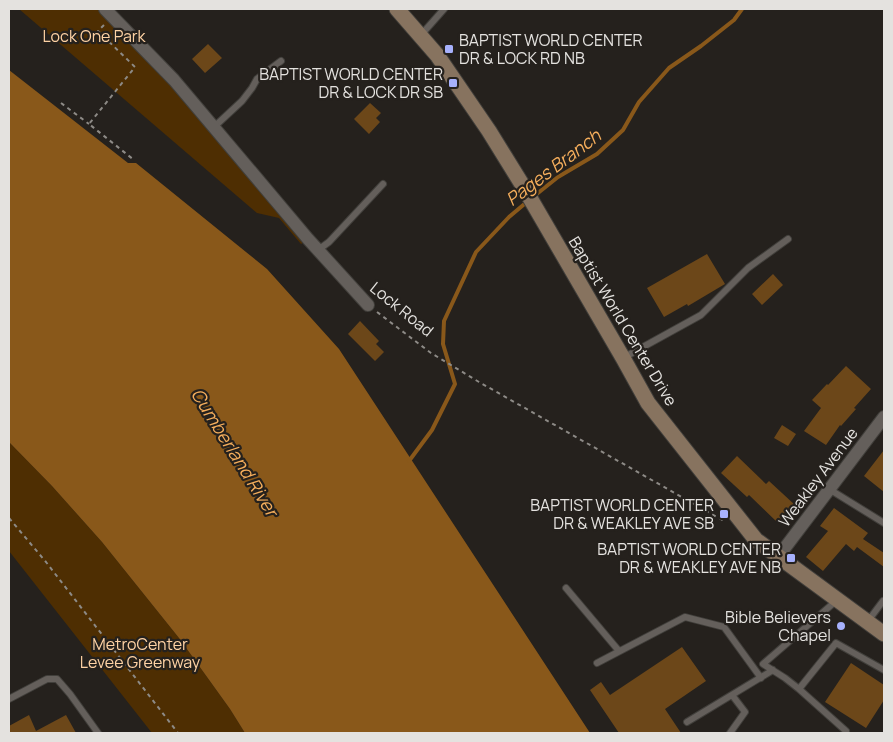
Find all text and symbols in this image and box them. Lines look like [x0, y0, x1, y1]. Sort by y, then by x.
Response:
park label: Lock One Park [42, 25, 147, 47]
place label: BAPTIST WORLD CENTER DR & LOCK RD NB [459, 29, 643, 69]
marker: BAPTIST WORLD CENTER DR & LOCK RD NB [443, 43, 455, 55]
place label: BAPTIST WORLD CENTER DR & LOCK DR SB [259, 63, 443, 103]
marker: BAPTIST WORLD CENTER DR & LOCK DR SB [447, 77, 459, 89]
water label: Pages Branch [501, 123, 606, 211]
street label: Baptist World Center Drive [564, 232, 682, 410]
street label: Lock Road [366, 277, 438, 341]
water label: Cumberland River [186, 383, 285, 523]
street label: Weakley Avenue [773, 423, 863, 531]
place label: BAPTIST WORLD CENTER DR & WEAKLEY AVE SB [530, 494, 714, 534]
marker: BAPTIST WORLD CENTER DR & WEAKLEY AVE SB [718, 508, 730, 520]
place label: BAPTIST WORLD CENTER DR & WEAKLEY AVE NB [597, 538, 781, 578]
marker: BAPTIST WORLD CENTER DR & WEAKLEY AVE NB [785, 552, 797, 564]
place label: Bible Believers Chapel [725, 606, 831, 646]
marker: Bible Believers Chapel [835, 620, 847, 632]
park label: MetroCenter Levee Greenway [80, 633, 201, 673]

